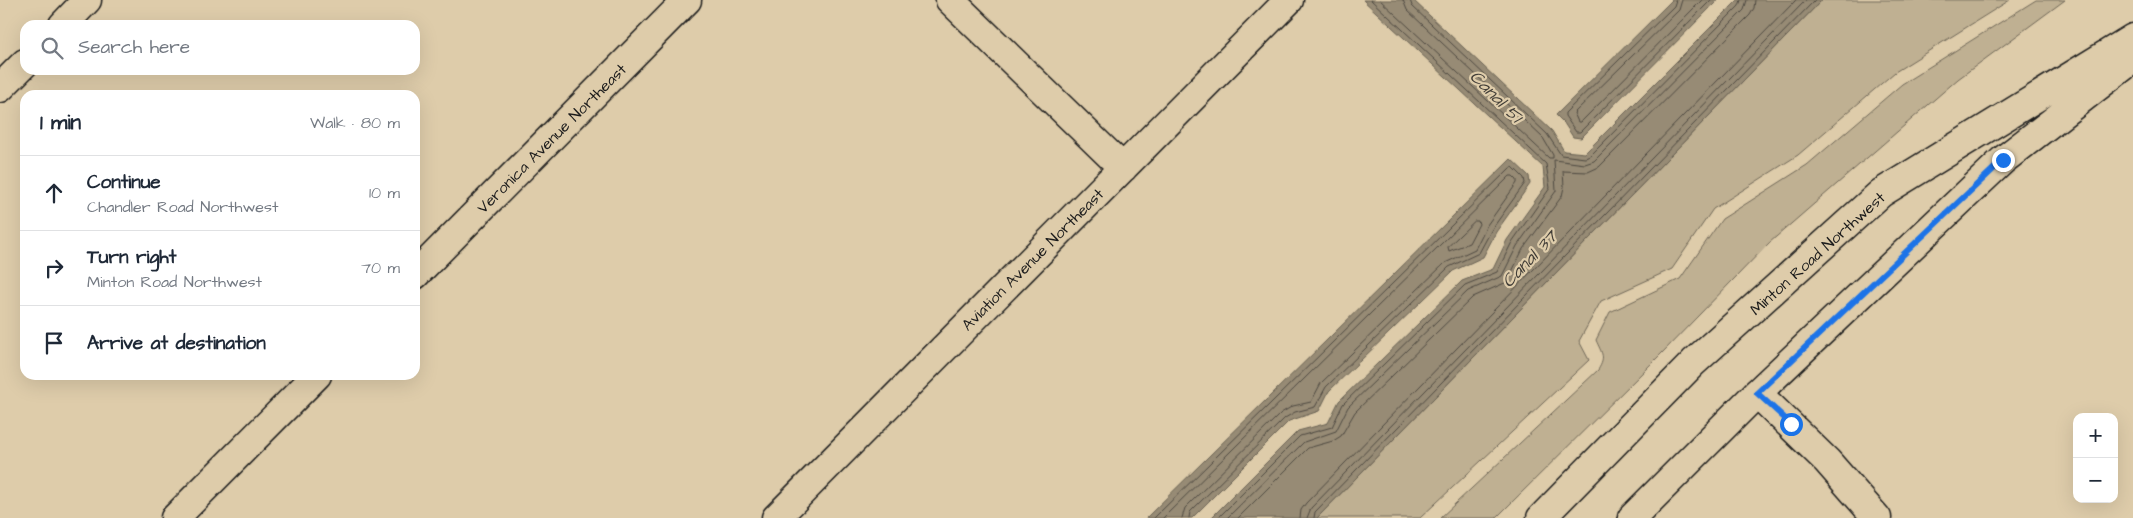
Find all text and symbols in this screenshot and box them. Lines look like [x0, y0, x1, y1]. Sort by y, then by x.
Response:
search box [20, 20, 420, 75]
icon: search [38, 34, 66, 62]
text: Search here [78, 34, 190, 61]
street label: Veronica Avenue Northeast [472, 59, 632, 218]
water label: Canal 51 [1464, 64, 1529, 130]
text: 1 min [40, 108, 81, 137]
text: Walk · 80 m [310, 112, 400, 134]
route end [1992, 149, 2015, 172]
text: Continue [87, 169, 161, 196]
icon: ahead [40, 179, 68, 207]
text: 10 m [369, 182, 400, 204]
street label: Aviation Avenue Northeast [957, 183, 1109, 336]
street label: Minton Road Northwest [1745, 187, 1890, 320]
text: Chandler Road Northwest [87, 196, 279, 218]
water label: Canal 37 [1496, 223, 1565, 293]
text: Turn right [87, 244, 176, 271]
icon: right [40, 254, 68, 282]
text: 70 m [361, 257, 400, 279]
text: Minton Road Northwest [87, 271, 262, 293]
icon: arrive [40, 329, 68, 357]
text: Arrive at destination [87, 330, 266, 357]
route start [1780, 413, 1803, 436]
map controls [2073, 413, 2118, 503]
button: + [2073, 413, 2118, 458]
button: − [2073, 458, 2118, 503]

